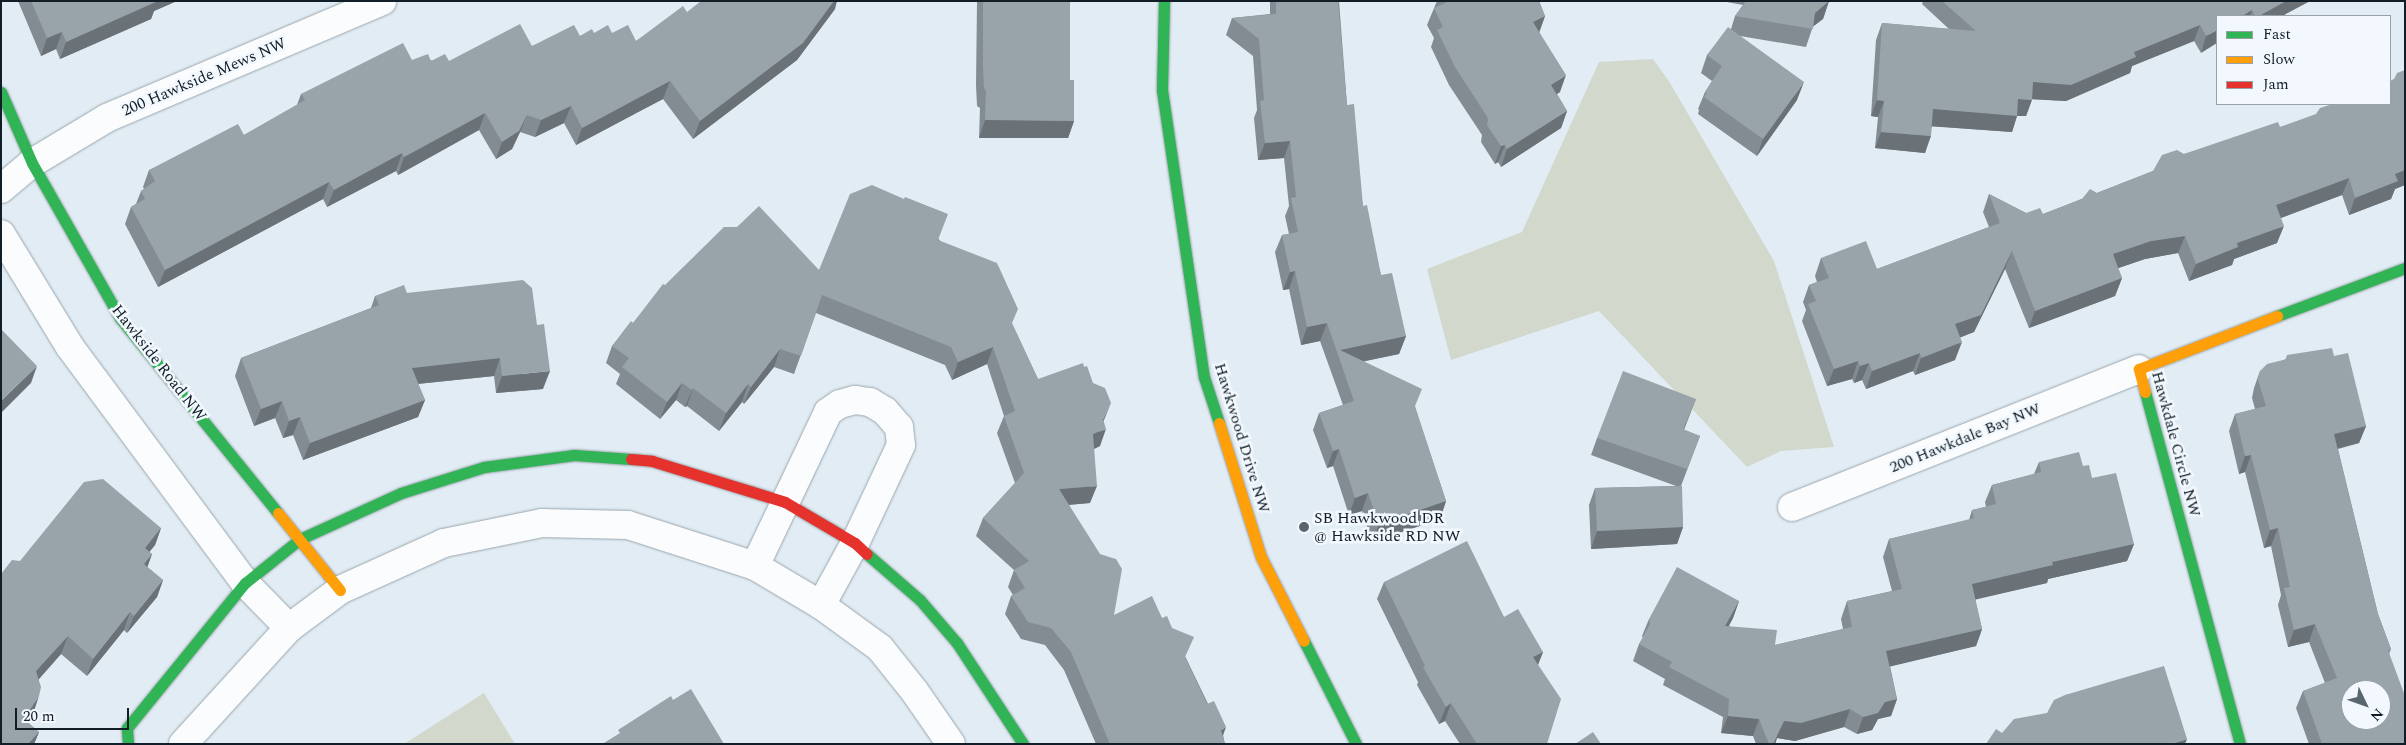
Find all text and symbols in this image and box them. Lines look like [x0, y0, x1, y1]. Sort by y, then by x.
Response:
legend [2216, 15, 2391, 105]
text: Fast [2263, 23, 2291, 46]
street label: 200 Hawkside Mews NW [119, 34, 289, 120]
text: Slow [2263, 48, 2295, 71]
text: Jam [2263, 73, 2289, 96]
street label: Hawkside Road NW [108, 301, 210, 425]
street label: Hawkwood Drive NW [1210, 361, 1274, 515]
street label: Hawkdale Circle NW [2147, 369, 2205, 519]
street label: 200 Hawkdale Bay NW [1887, 399, 2043, 477]
place label: SB Hawkwood DR @ Hawkside RD NW [1314, 508, 1460, 546]
marker: SB Hawkwood DR @ Hawkside RD NW [1298, 521, 1310, 533]
north arrow [2341, 680, 2391, 730]
scale bar [18, 698, 131, 730]
text: N [2365, 703, 2388, 726]
text: 20 m [23, 705, 55, 728]

